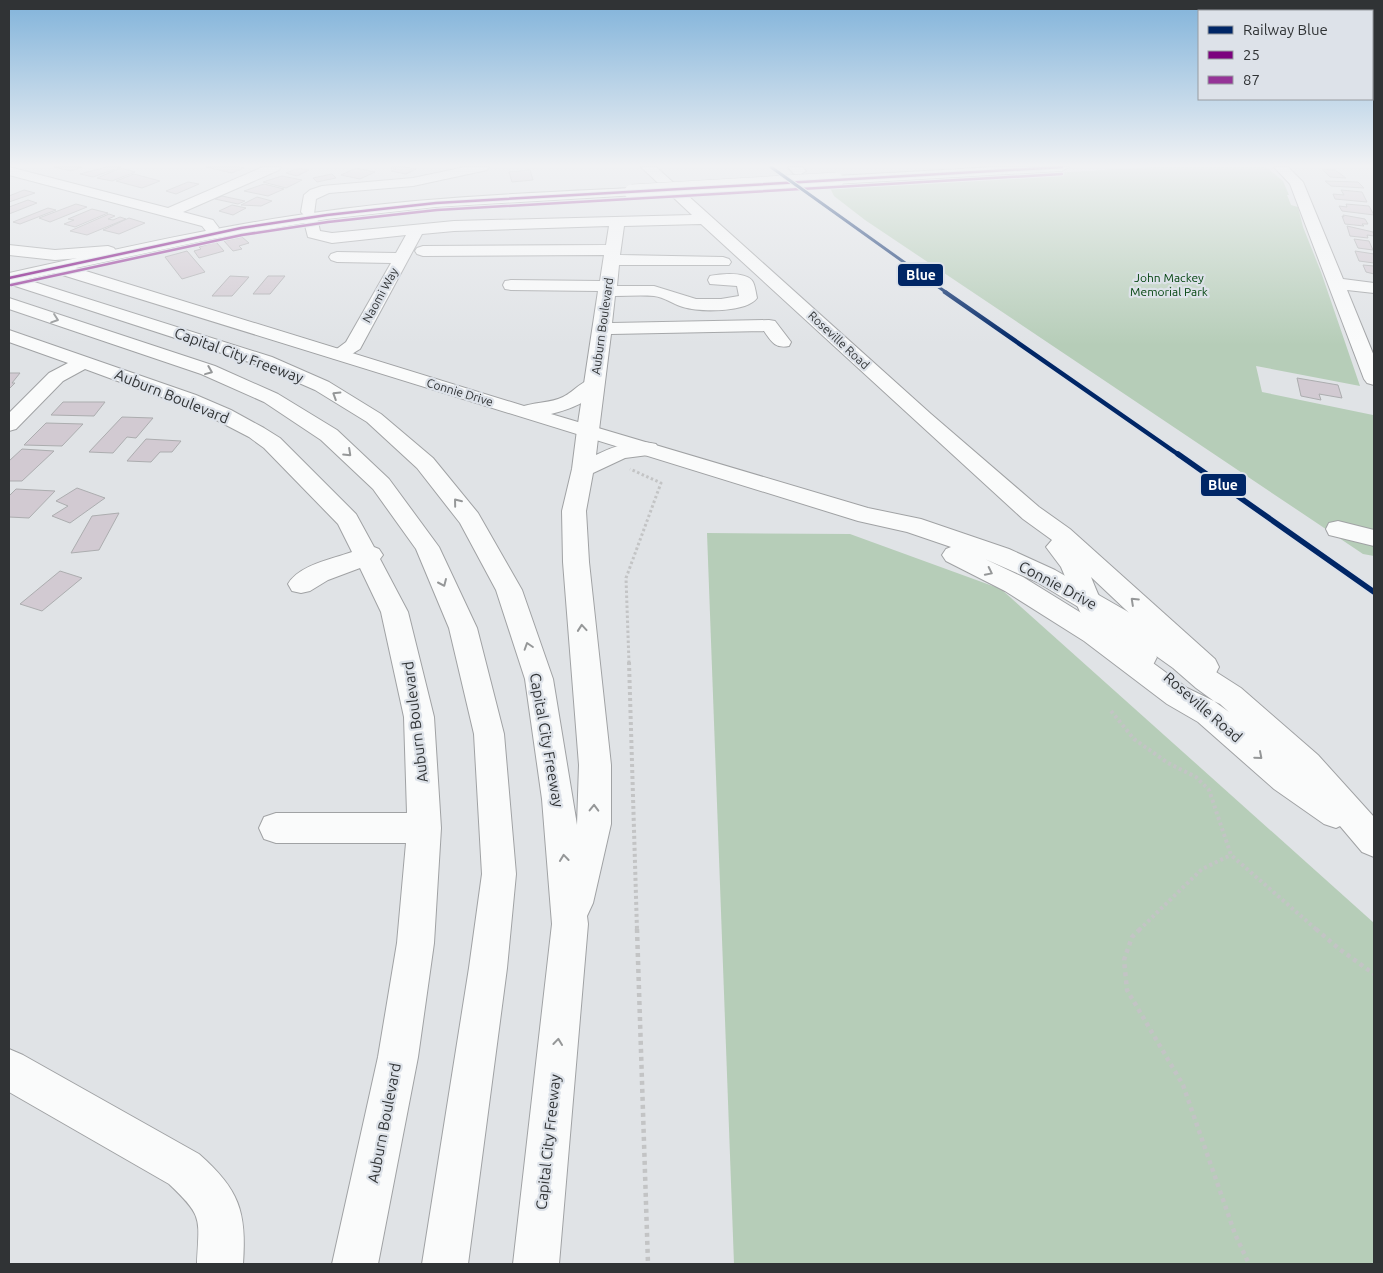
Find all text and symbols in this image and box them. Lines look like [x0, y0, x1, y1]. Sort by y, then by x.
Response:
legend [1198, 10, 1373, 100]
text: Railway Blue [1243, 21, 1328, 38]
text: 25 [1243, 46, 1260, 63]
text: 87 [1243, 71, 1260, 88]
line badge: Blue [897, 263, 944, 287]
street label: Naomi Way [360, 265, 400, 325]
text: Blue [906, 267, 936, 283]
park label: John Mackey Memorial Park [1130, 271, 1208, 298]
street label: Auburn Boulevard [589, 277, 615, 375]
street label: Roseville Road [806, 309, 872, 371]
one-way arrow [50, 313, 59, 323]
street label: Capital City Freeway [172, 324, 306, 386]
street label: Auburn Boulevard [112, 365, 232, 427]
one-way arrow [204, 365, 213, 375]
street label: Connie Drive [425, 376, 495, 408]
one-way arrow [332, 392, 341, 401]
one-way arrow [342, 447, 351, 456]
line badge: Blue [1200, 473, 1247, 497]
text: Blue [1208, 477, 1238, 493]
one-way arrow [454, 499, 462, 508]
street label: Connie Drive [1016, 557, 1100, 613]
one-way arrow [984, 566, 993, 576]
one-way arrow [436, 577, 446, 586]
one-way arrow [1130, 598, 1139, 607]
one-way arrow [577, 624, 588, 632]
one-way arrow [524, 643, 534, 651]
street label: Auburn Boulevard [399, 660, 431, 784]
street label: Roseville Road [1160, 668, 1246, 746]
street label: Capital City Freeway [527, 671, 567, 809]
one-way arrow [1254, 750, 1263, 759]
one-way arrow [589, 803, 599, 811]
one-way arrow [559, 854, 570, 862]
one-way arrow [553, 1037, 564, 1045]
street label: Auburn Boulevard [364, 1062, 404, 1184]
street label: Capital City Freeway [532, 1073, 564, 1211]

